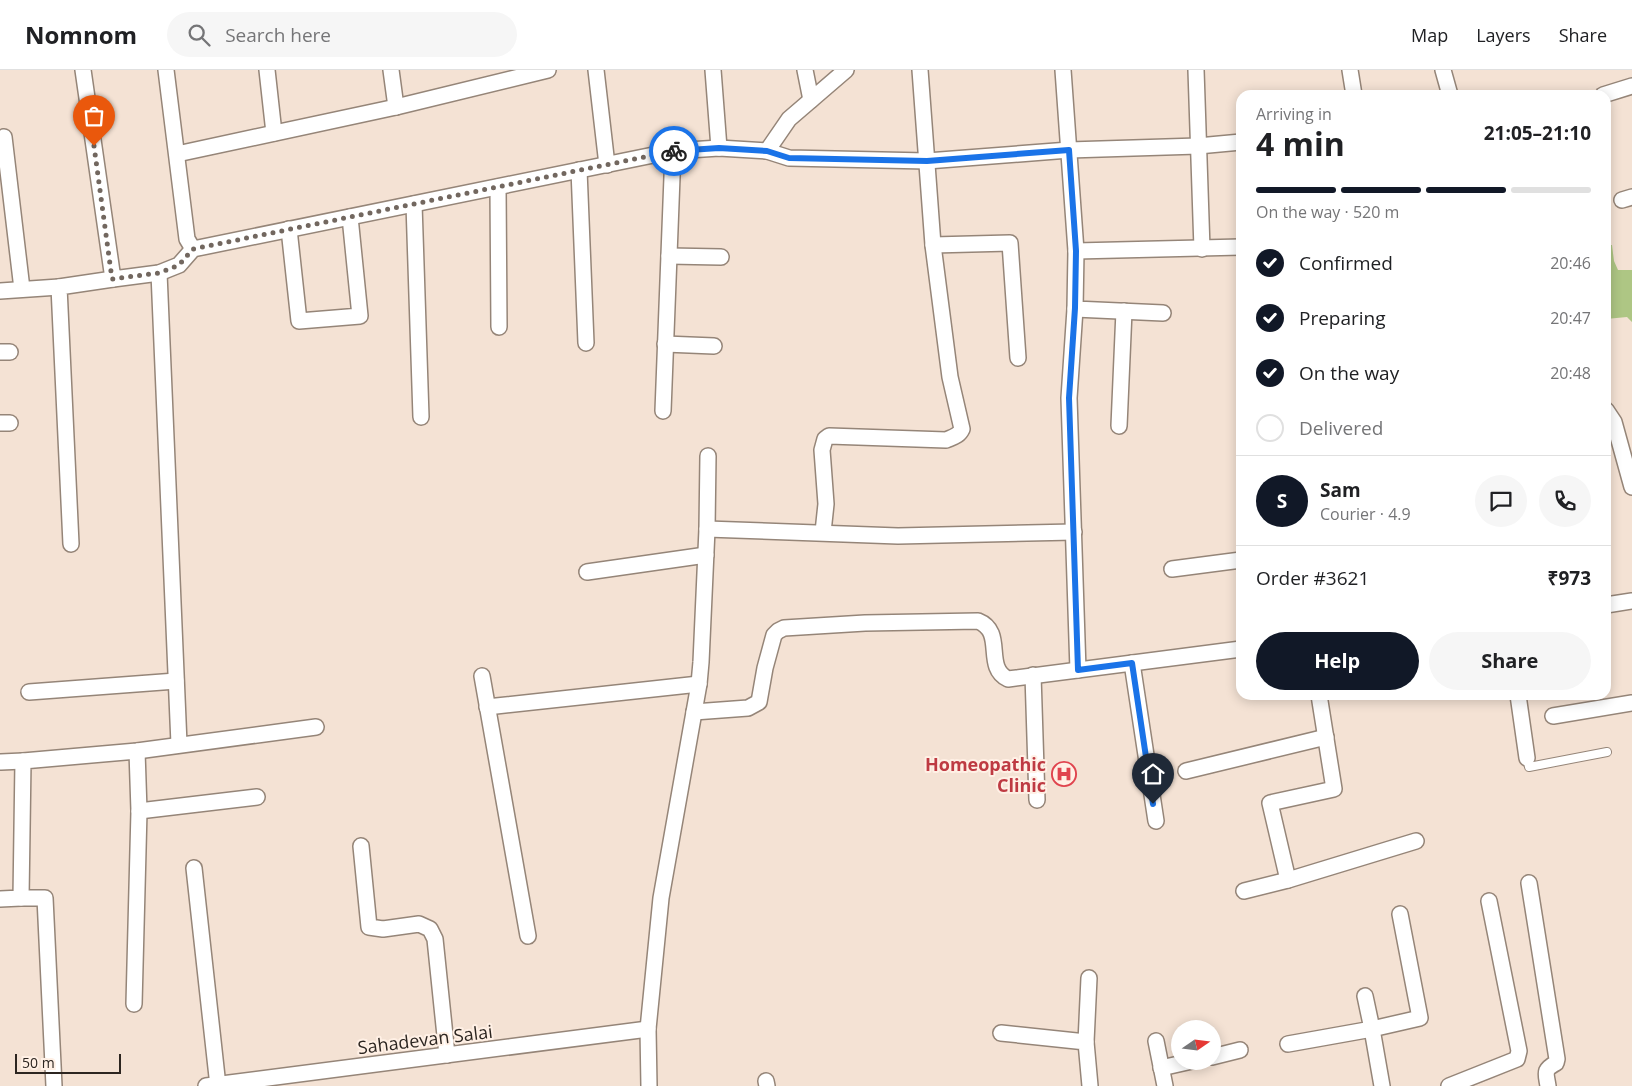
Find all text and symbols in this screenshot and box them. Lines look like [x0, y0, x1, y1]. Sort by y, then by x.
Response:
search box [167, 12, 517, 57]
text: Nomnom [25, 18, 137, 51]
icon: search [185, 21, 213, 49]
text: Search here [225, 22, 331, 48]
text: Map [1411, 23, 1448, 47]
text: Layers [1476, 23, 1531, 47]
text: Share [1559, 23, 1607, 47]
pin [73, 95, 115, 146]
icon: bag [80, 102, 108, 130]
text: Arriving in [1256, 103, 1332, 125]
text: 21:05–21:10 [1484, 120, 1591, 146]
text: 4 min [1256, 122, 1345, 165]
courier [649, 126, 699, 176]
icon: bike [660, 137, 688, 165]
text: On the way · 520 m [1256, 201, 1399, 223]
icon: check [1256, 249, 1284, 277]
text: Confirmed [1299, 250, 1393, 276]
text: 20:46 [1550, 252, 1591, 274]
icon: check [1256, 304, 1284, 332]
text: Preparing [1299, 305, 1386, 331]
text: 20:47 [1550, 307, 1591, 329]
icon: check [1256, 359, 1284, 387]
text: On the way [1299, 360, 1399, 386]
text: 20:48 [1550, 362, 1591, 384]
text: Delivered [1299, 415, 1383, 441]
button: chat [1475, 475, 1527, 527]
button: phone [1539, 475, 1591, 527]
text: Sam [1320, 477, 1361, 503]
text: S [1277, 488, 1287, 514]
text: Courier · 4.9 [1320, 503, 1411, 525]
text: Order #3621 [1256, 565, 1369, 591]
text: ₹973 [1548, 565, 1591, 591]
button: Help [1256, 632, 1419, 690]
button: Share [1429, 632, 1591, 690]
place label: Homeopathic Clinic [925, 752, 1046, 797]
pin [1132, 753, 1174, 804]
icon: home [1139, 760, 1167, 788]
hospital icon: Homeopathic Clinic [1051, 761, 1077, 787]
street label: Sahadevan Salai [356, 1019, 494, 1059]
north arrow [1171, 1020, 1221, 1070]
map controls [1171, 1020, 1221, 1070]
scale bar [15, 1051, 121, 1074]
text: 50 m [22, 1053, 55, 1072]

